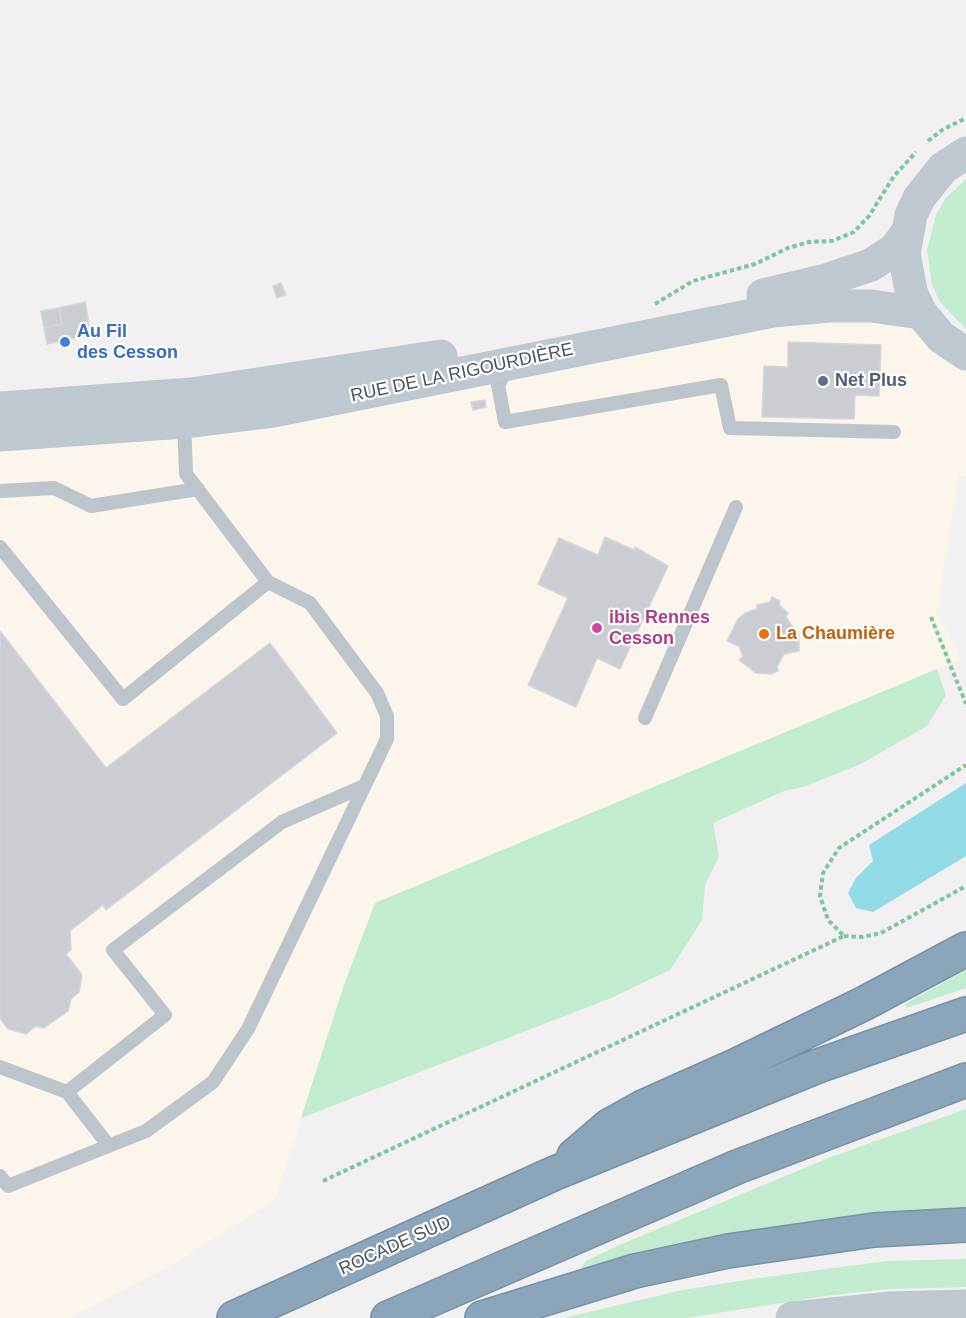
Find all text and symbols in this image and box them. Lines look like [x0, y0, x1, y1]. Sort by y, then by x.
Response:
place label: Au Fil des Cesson [77, 321, 178, 364]
marker: Au Fil des Cesson [58, 335, 72, 349]
street label: RUE DE LA RIGOURDIÈRE [349, 339, 575, 407]
place label: Net Plus [835, 370, 907, 392]
marker: Net Plus [816, 374, 830, 388]
place label: ibis Rennes Cesson [609, 607, 710, 650]
marker: ibis Rennes Cesson [590, 621, 604, 635]
place label: La Chaumière [776, 623, 895, 645]
marker: La Chaumière [757, 627, 771, 641]
street label: ROCADE SUD [336, 1212, 454, 1280]

